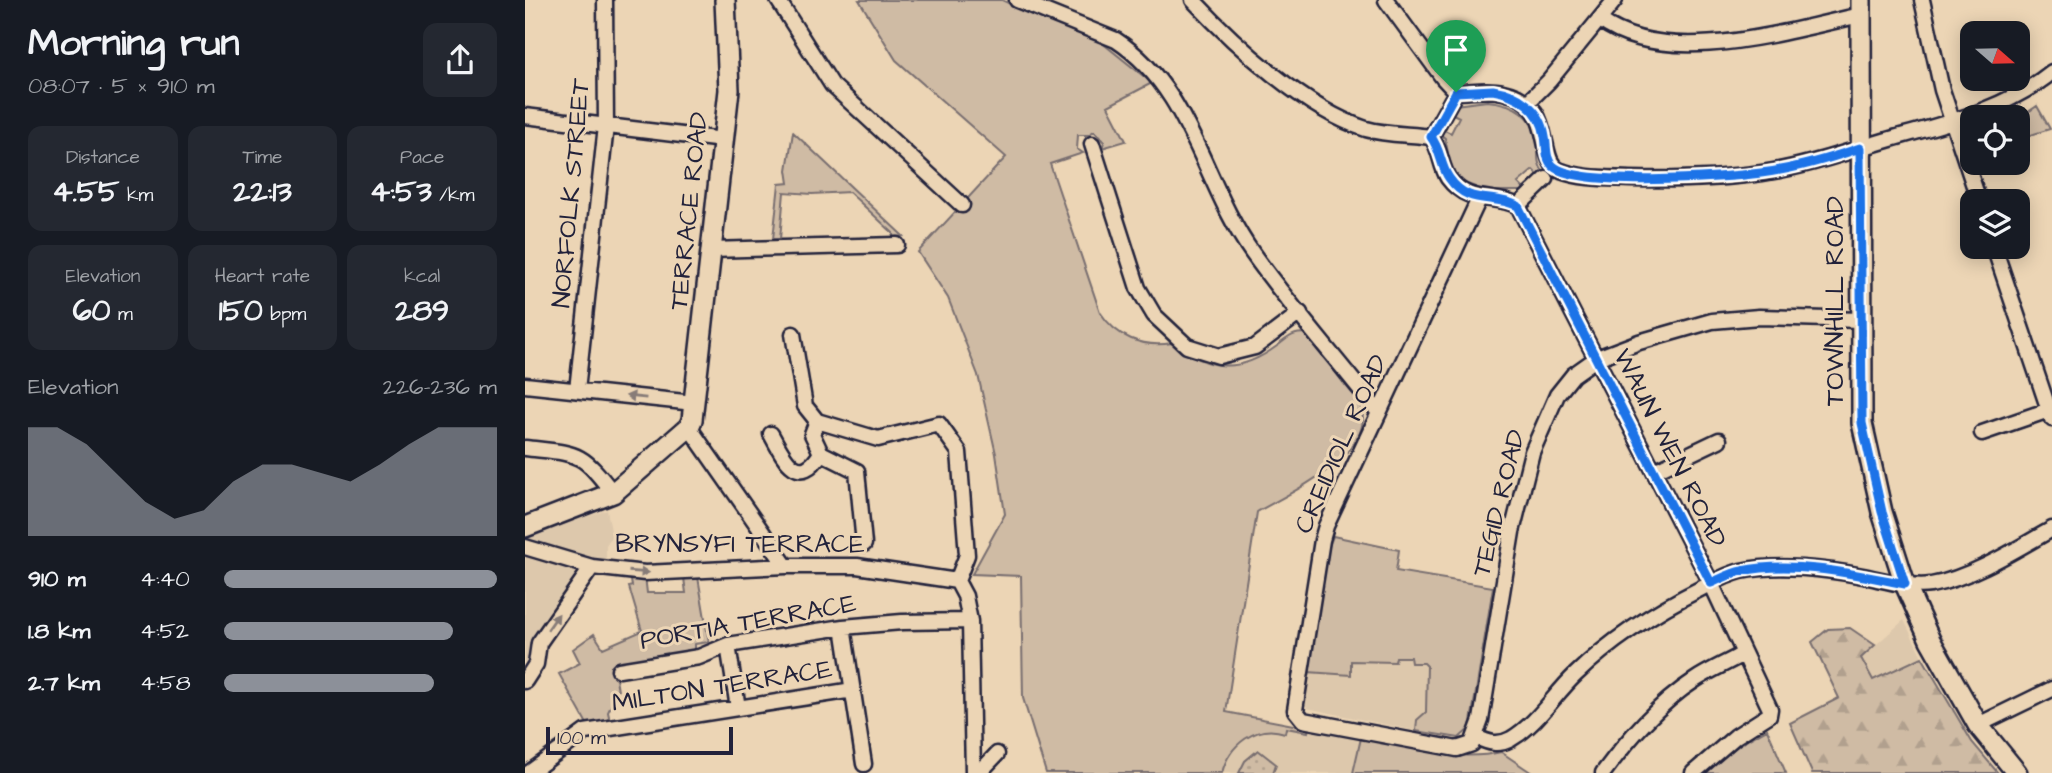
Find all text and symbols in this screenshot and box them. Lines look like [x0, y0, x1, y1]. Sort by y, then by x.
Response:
text: Morning run [28, 18, 240, 70]
pin [1426, 20, 1486, 92]
north arrow [1960, 21, 2030, 91]
map controls [1960, 21, 2030, 259]
button: share [423, 23, 497, 97]
icon: arrive [1437, 31, 1475, 69]
text: 08:07 · 5 × 910 m [28, 70, 215, 102]
street label: NORFOLK STREET [543, 76, 599, 309]
button: locate [1960, 105, 2030, 175]
street label: TERRACE ROAD [661, 110, 717, 312]
text: Distance [66, 144, 140, 171]
text: Time [243, 144, 282, 171]
text: Pace [400, 144, 444, 171]
text: 4.55 [52, 171, 119, 213]
text: 22:13 [233, 171, 292, 213]
text: 4:53 [370, 171, 432, 213]
text: km [119, 182, 153, 209]
text: /km [432, 182, 474, 209]
button: layers [1960, 189, 2030, 259]
street label: TOWNHILL ROAD [1817, 196, 1853, 406]
text: Elevation [65, 263, 140, 290]
text: Heart rate [215, 263, 310, 290]
text: kcal [404, 263, 440, 290]
text: 60 [73, 290, 110, 332]
text: 150 [219, 290, 263, 332]
text: 289 [395, 290, 449, 332]
text: m [110, 301, 133, 328]
text: bpm [263, 301, 306, 328]
street label: WAUN WEN ROAD [1604, 343, 1736, 554]
street label: CREIDIOL ROAD [1285, 349, 1397, 539]
text: Elevation [28, 371, 119, 403]
text: 226–236 m [383, 371, 497, 403]
one-way arrow [624, 391, 646, 402]
street label: TEGID ROAD [1463, 426, 1535, 580]
street label: BRYNSYFI TERRACE [615, 526, 865, 562]
text: 910 m [28, 563, 86, 595]
text: 4:40 [140, 563, 190, 595]
one-way arrow [628, 567, 650, 578]
street label: PORTIA TERRACE [637, 585, 859, 659]
one-way arrow [546, 613, 560, 631]
text: 1.8 km [28, 615, 90, 647]
text: 4:52 [140, 615, 189, 647]
street label: MILTON TERRACE [609, 651, 835, 721]
text: 2.7 km [28, 667, 100, 699]
text: 4:58 [140, 667, 191, 699]
scale bar [546, 724, 733, 756]
text: 100 m [557, 725, 606, 752]

